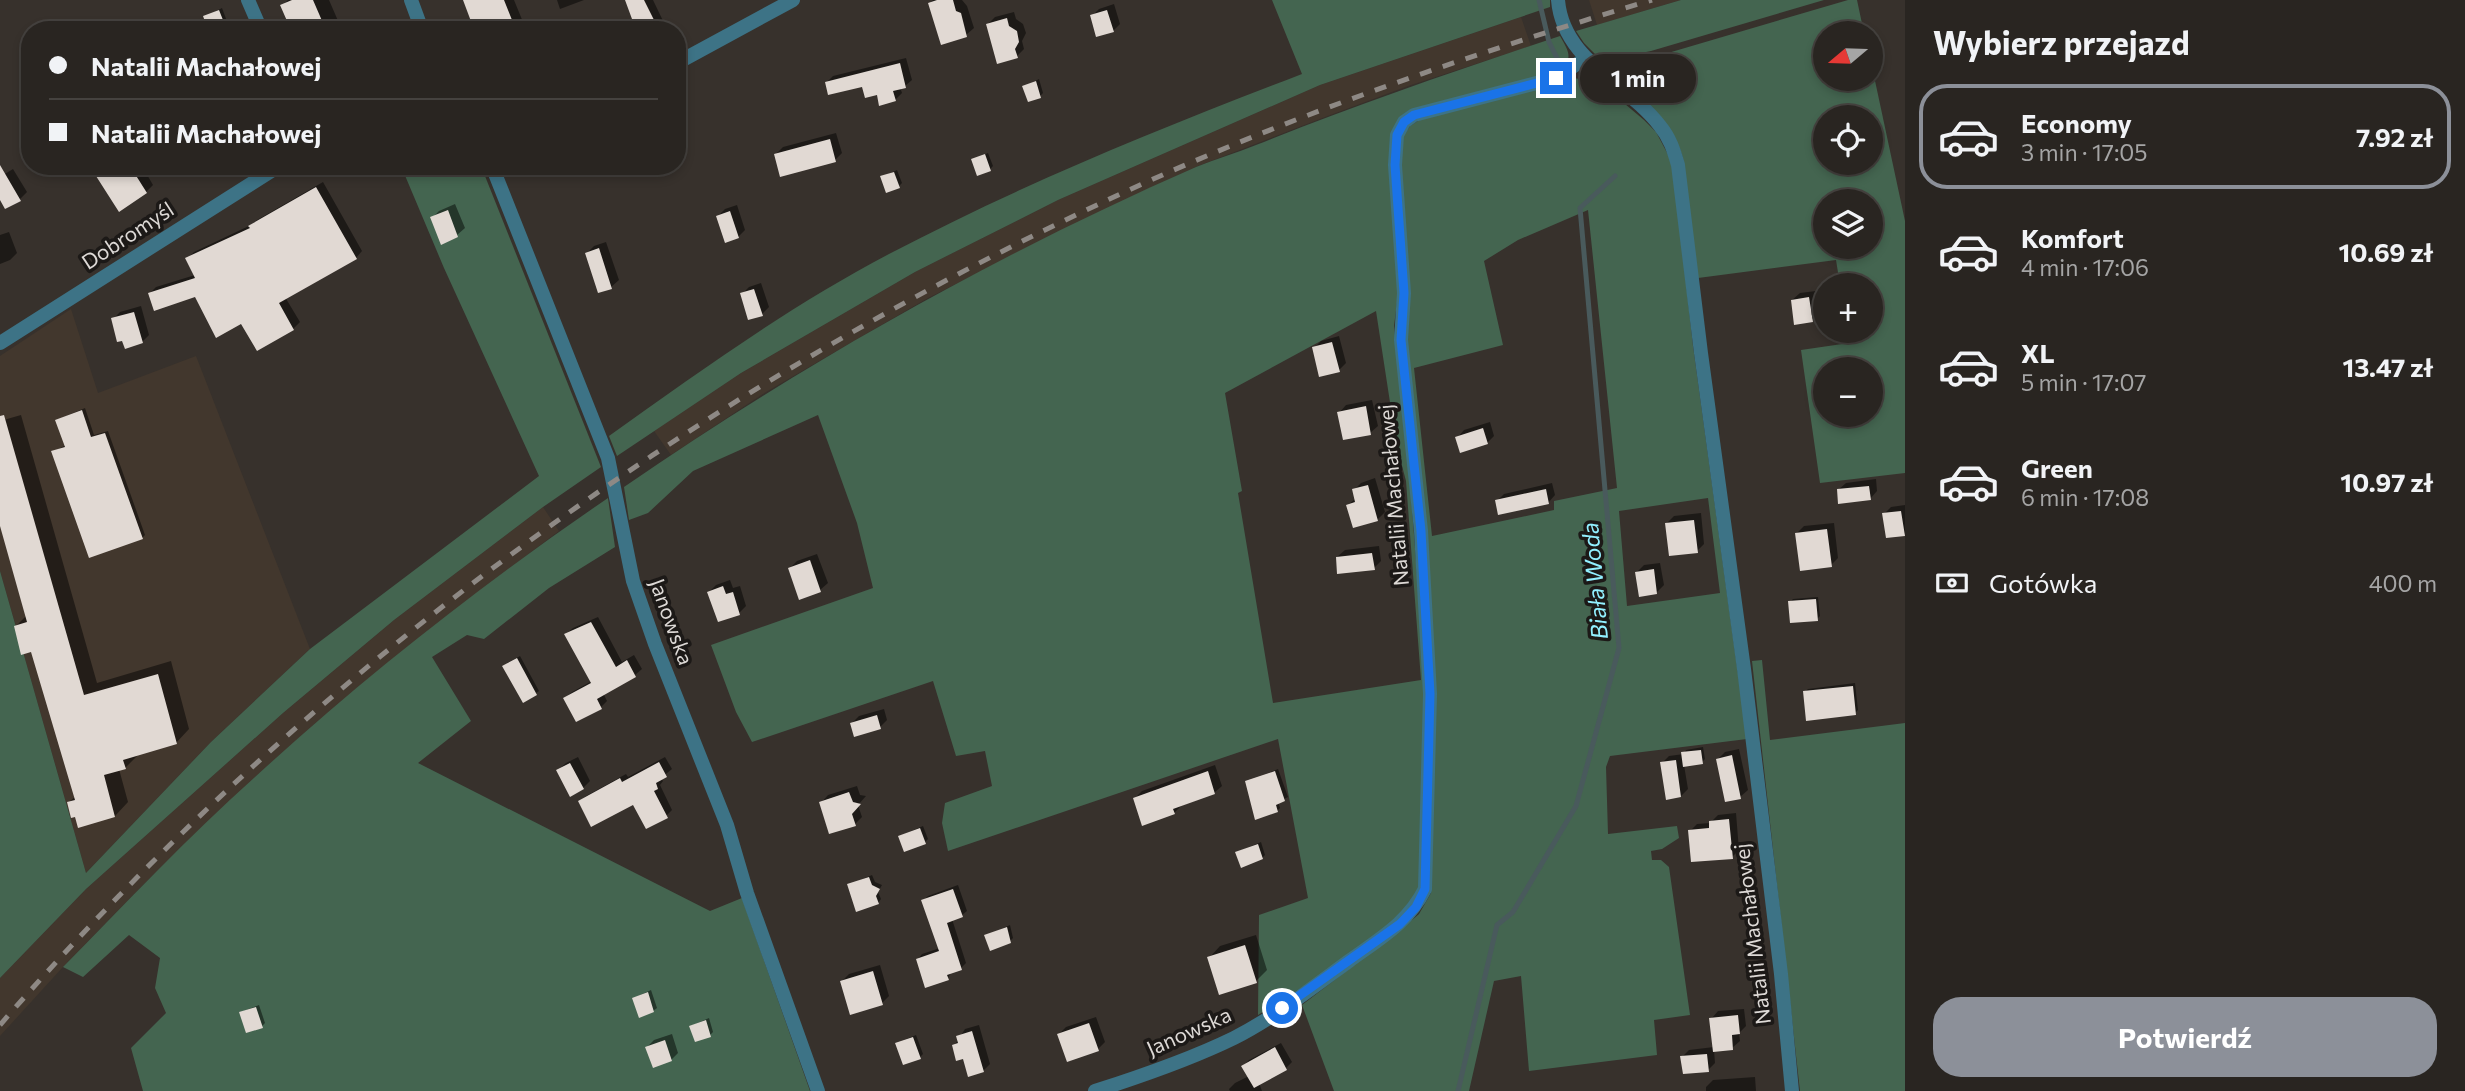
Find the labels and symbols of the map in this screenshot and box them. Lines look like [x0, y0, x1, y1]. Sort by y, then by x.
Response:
north arrow [1813, 21, 1883, 91]
callout: 1 min [1580, 54, 1696, 102]
route end [1540, 62, 1572, 94]
street label: Dobromyśl [76, 196, 178, 274]
street label: Natalii Machałowej [1372, 403, 1413, 587]
water label: Biała Woda [1575, 521, 1613, 641]
street label: Janowska [645, 575, 700, 668]
street label: Natalii Machałowej [1728, 842, 1775, 1026]
route start [1266, 992, 1298, 1024]
street label: Janowska [1142, 1001, 1235, 1060]

